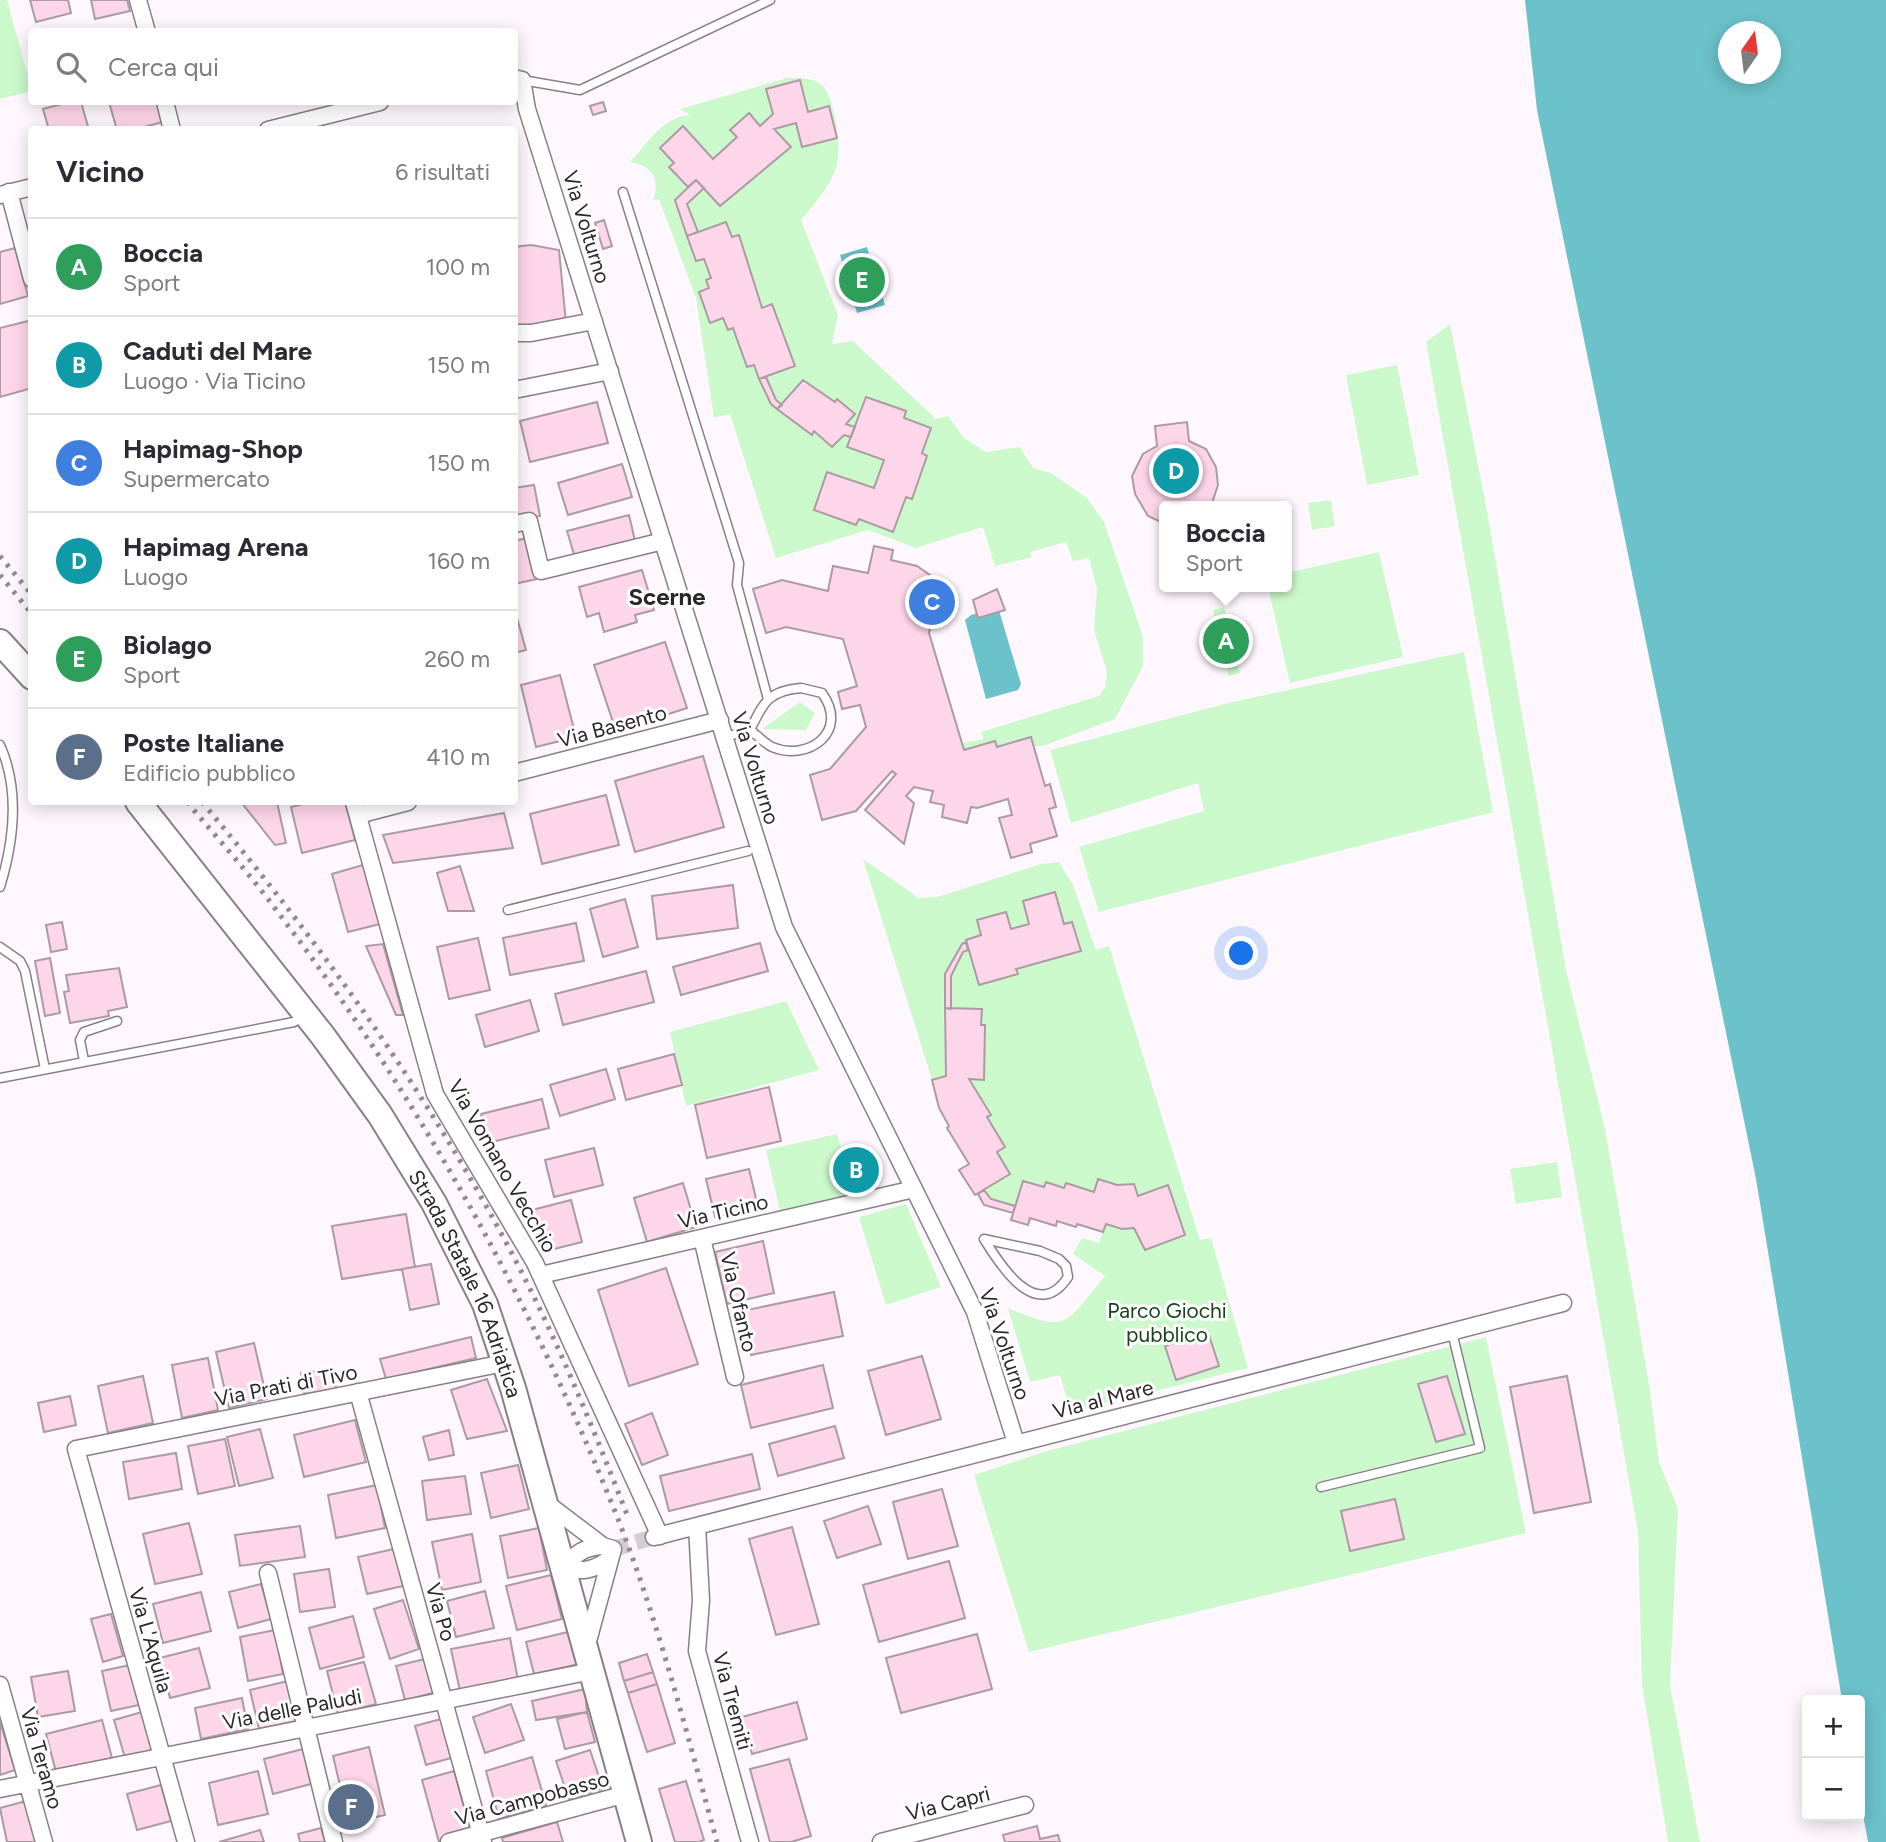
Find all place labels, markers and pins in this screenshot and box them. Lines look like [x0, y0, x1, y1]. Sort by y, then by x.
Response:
pin: E [839, 254, 885, 306]
pin: D [1153, 445, 1199, 497]
pin: C [909, 576, 955, 628]
pin: A [1203, 615, 1249, 667]
pin: B [833, 1144, 879, 1196]
pin: F [328, 1781, 374, 1833]

